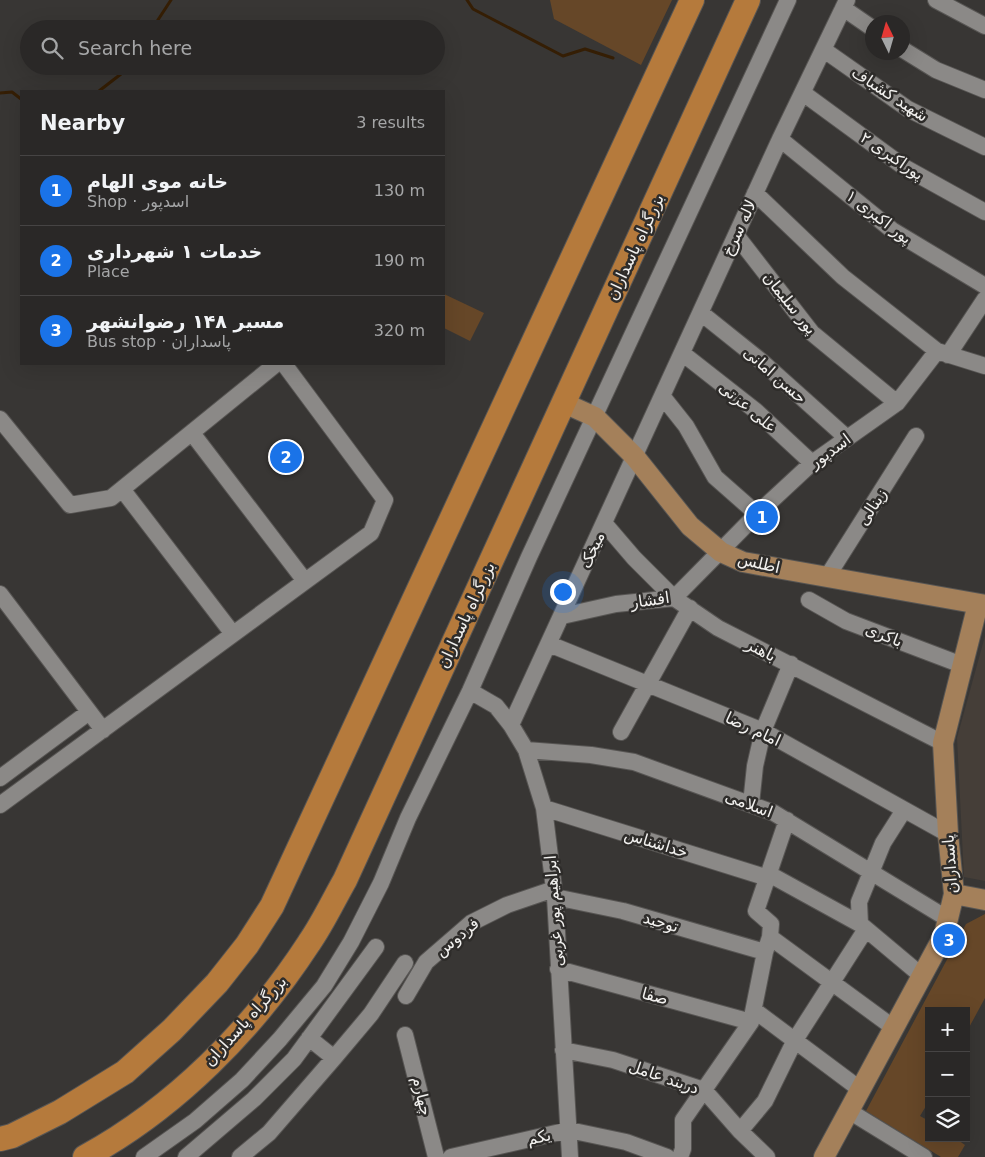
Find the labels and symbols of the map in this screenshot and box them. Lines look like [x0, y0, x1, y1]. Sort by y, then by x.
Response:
north arrow [865, 15, 910, 60]
street label: شهید کشباف [848, 62, 932, 127]
street label: پوراکبری ۲ [856, 128, 927, 185]
street label: پور اکبری ۱ [842, 186, 916, 249]
street label: بزرگراه پاسداران [602, 191, 669, 303]
street label: لاله سرخ [718, 197, 761, 260]
street label: پور سلیمان [758, 268, 821, 339]
street label: حسن امانی [739, 343, 810, 408]
street label: علی عزتی [715, 377, 781, 437]
street label: اسدپور [805, 430, 855, 474]
pin: 2 [270, 438, 302, 476]
street label: زینالی [853, 485, 892, 530]
pin: 1 [746, 498, 778, 536]
street label: میخک [575, 529, 609, 571]
street label: اطلس [736, 549, 782, 578]
street label: بزرگراه پاسداران [433, 559, 500, 671]
your location [550, 579, 576, 605]
street label: افشار [628, 588, 671, 613]
street label: باکری [862, 619, 905, 652]
street label: باهنر [741, 634, 779, 666]
street label: امام رضا [722, 708, 784, 751]
street label: اسلامی [723, 786, 775, 822]
street label: خداشناس [622, 824, 690, 862]
street label: پاسداران [938, 834, 963, 894]
street label: ابراهیم پور غربی [541, 855, 568, 967]
street label: توحید [641, 908, 681, 937]
street label: فردوس [431, 914, 483, 961]
pin: 3 [933, 921, 965, 959]
street label: بزرگراه پاسداران [200, 972, 291, 1071]
street label: صفا [640, 983, 670, 1009]
street label: دربند عامل [626, 1056, 701, 1099]
street label: چهارم [407, 1074, 436, 1118]
street label: یکم [525, 1125, 553, 1149]

